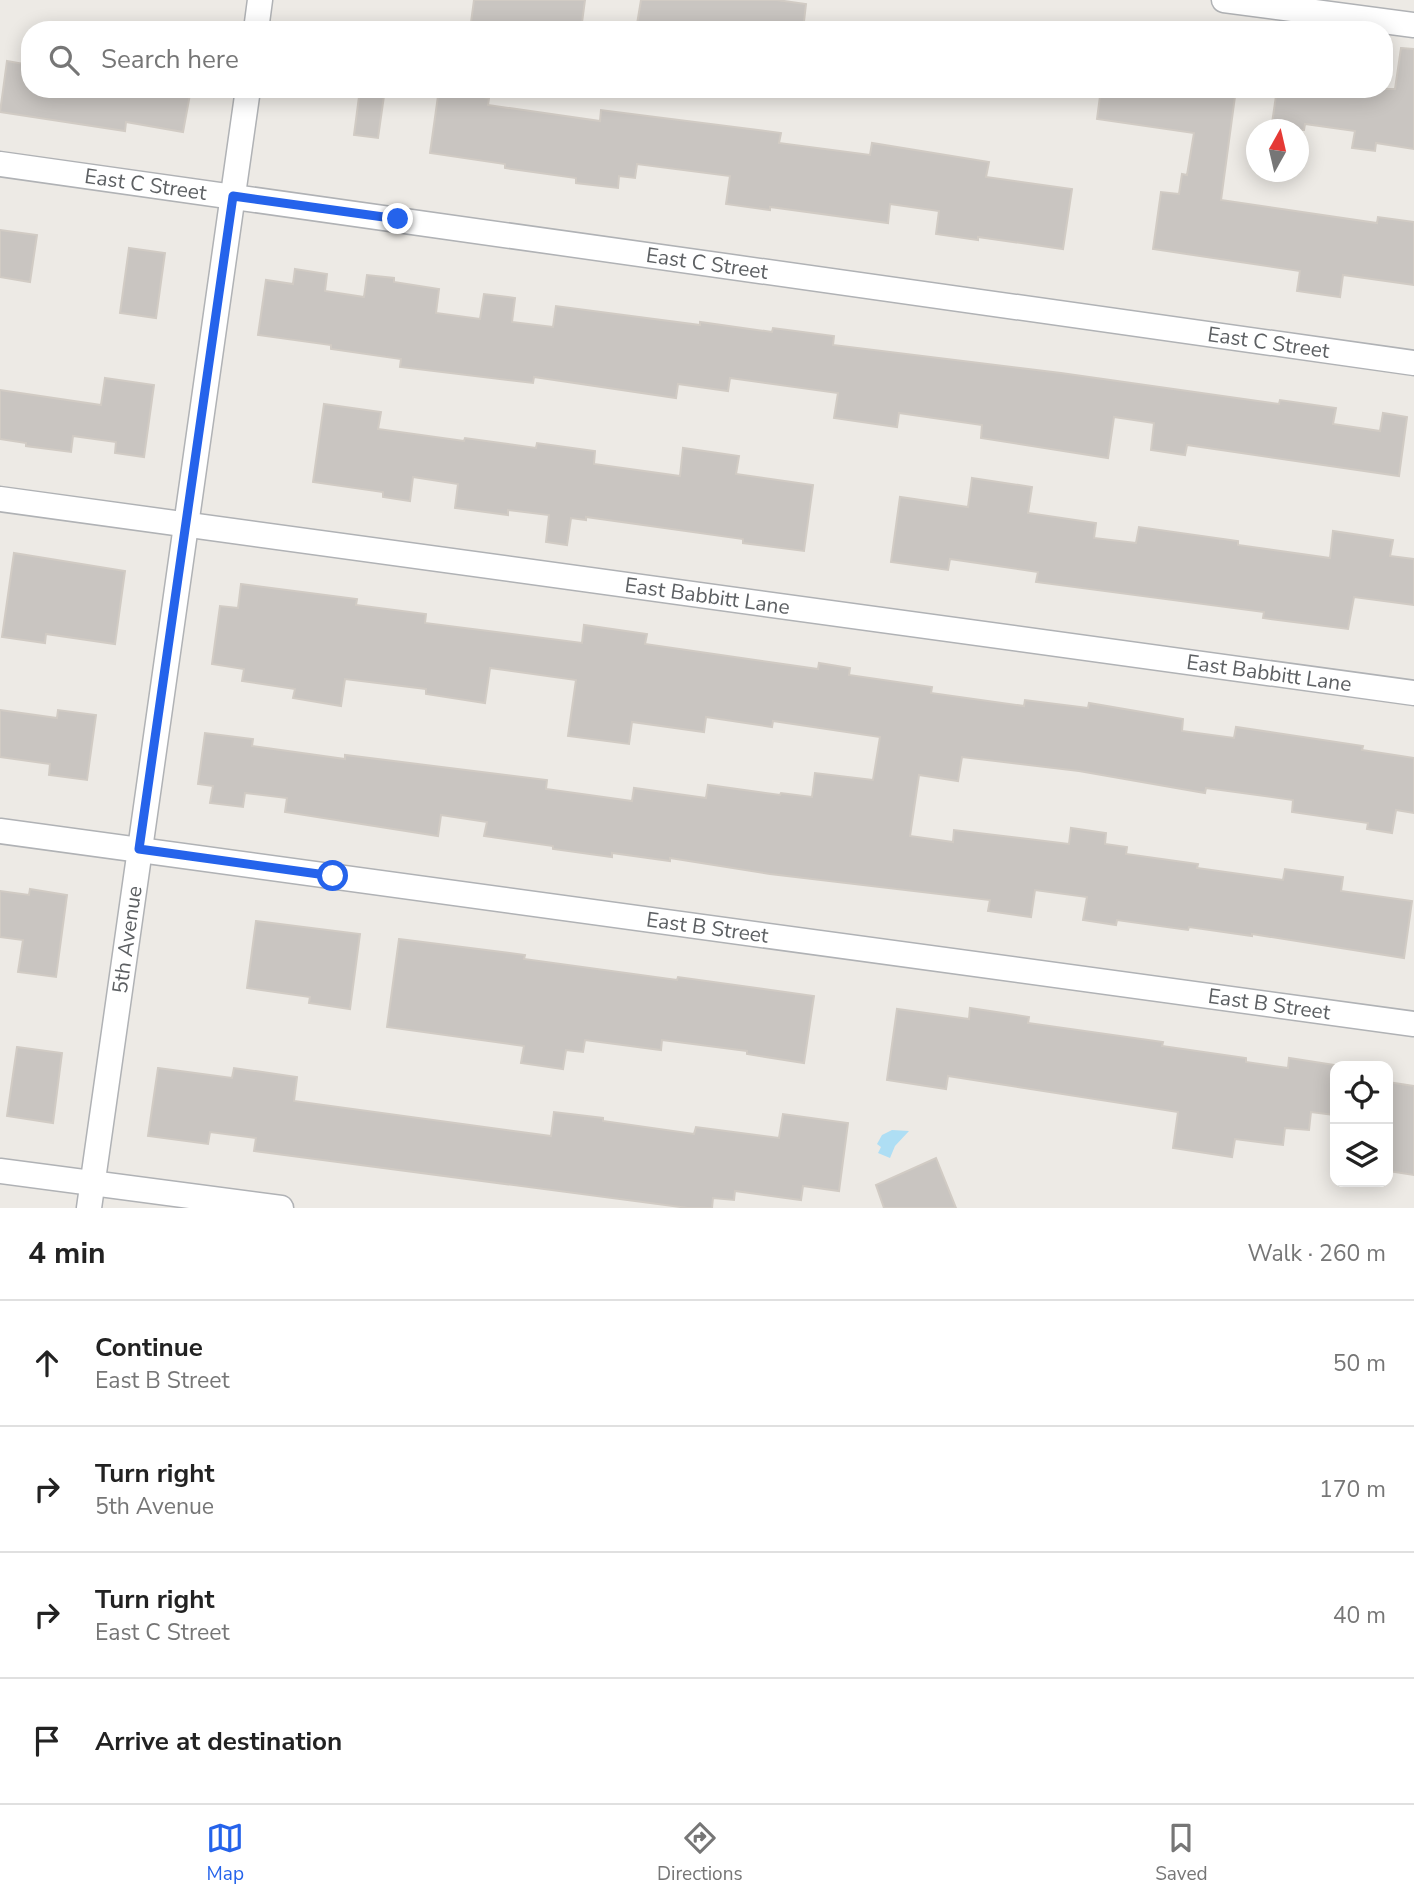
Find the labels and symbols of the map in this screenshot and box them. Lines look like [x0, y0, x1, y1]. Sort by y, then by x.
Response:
north arrow [1246, 119, 1309, 182]
street label: East C Street [83, 162, 209, 207]
route end [382, 203, 413, 234]
street label: East C Street [644, 241, 770, 286]
street label: East C Street [1206, 320, 1332, 365]
street label: East Babbitt Lane [623, 571, 792, 621]
street label: East Babbitt Lane [1185, 648, 1353, 698]
route start [317, 860, 348, 891]
street label: 5th Avenue [106, 884, 149, 996]
street label: East B Street [645, 905, 771, 950]
street label: East B Street [1206, 982, 1333, 1027]

